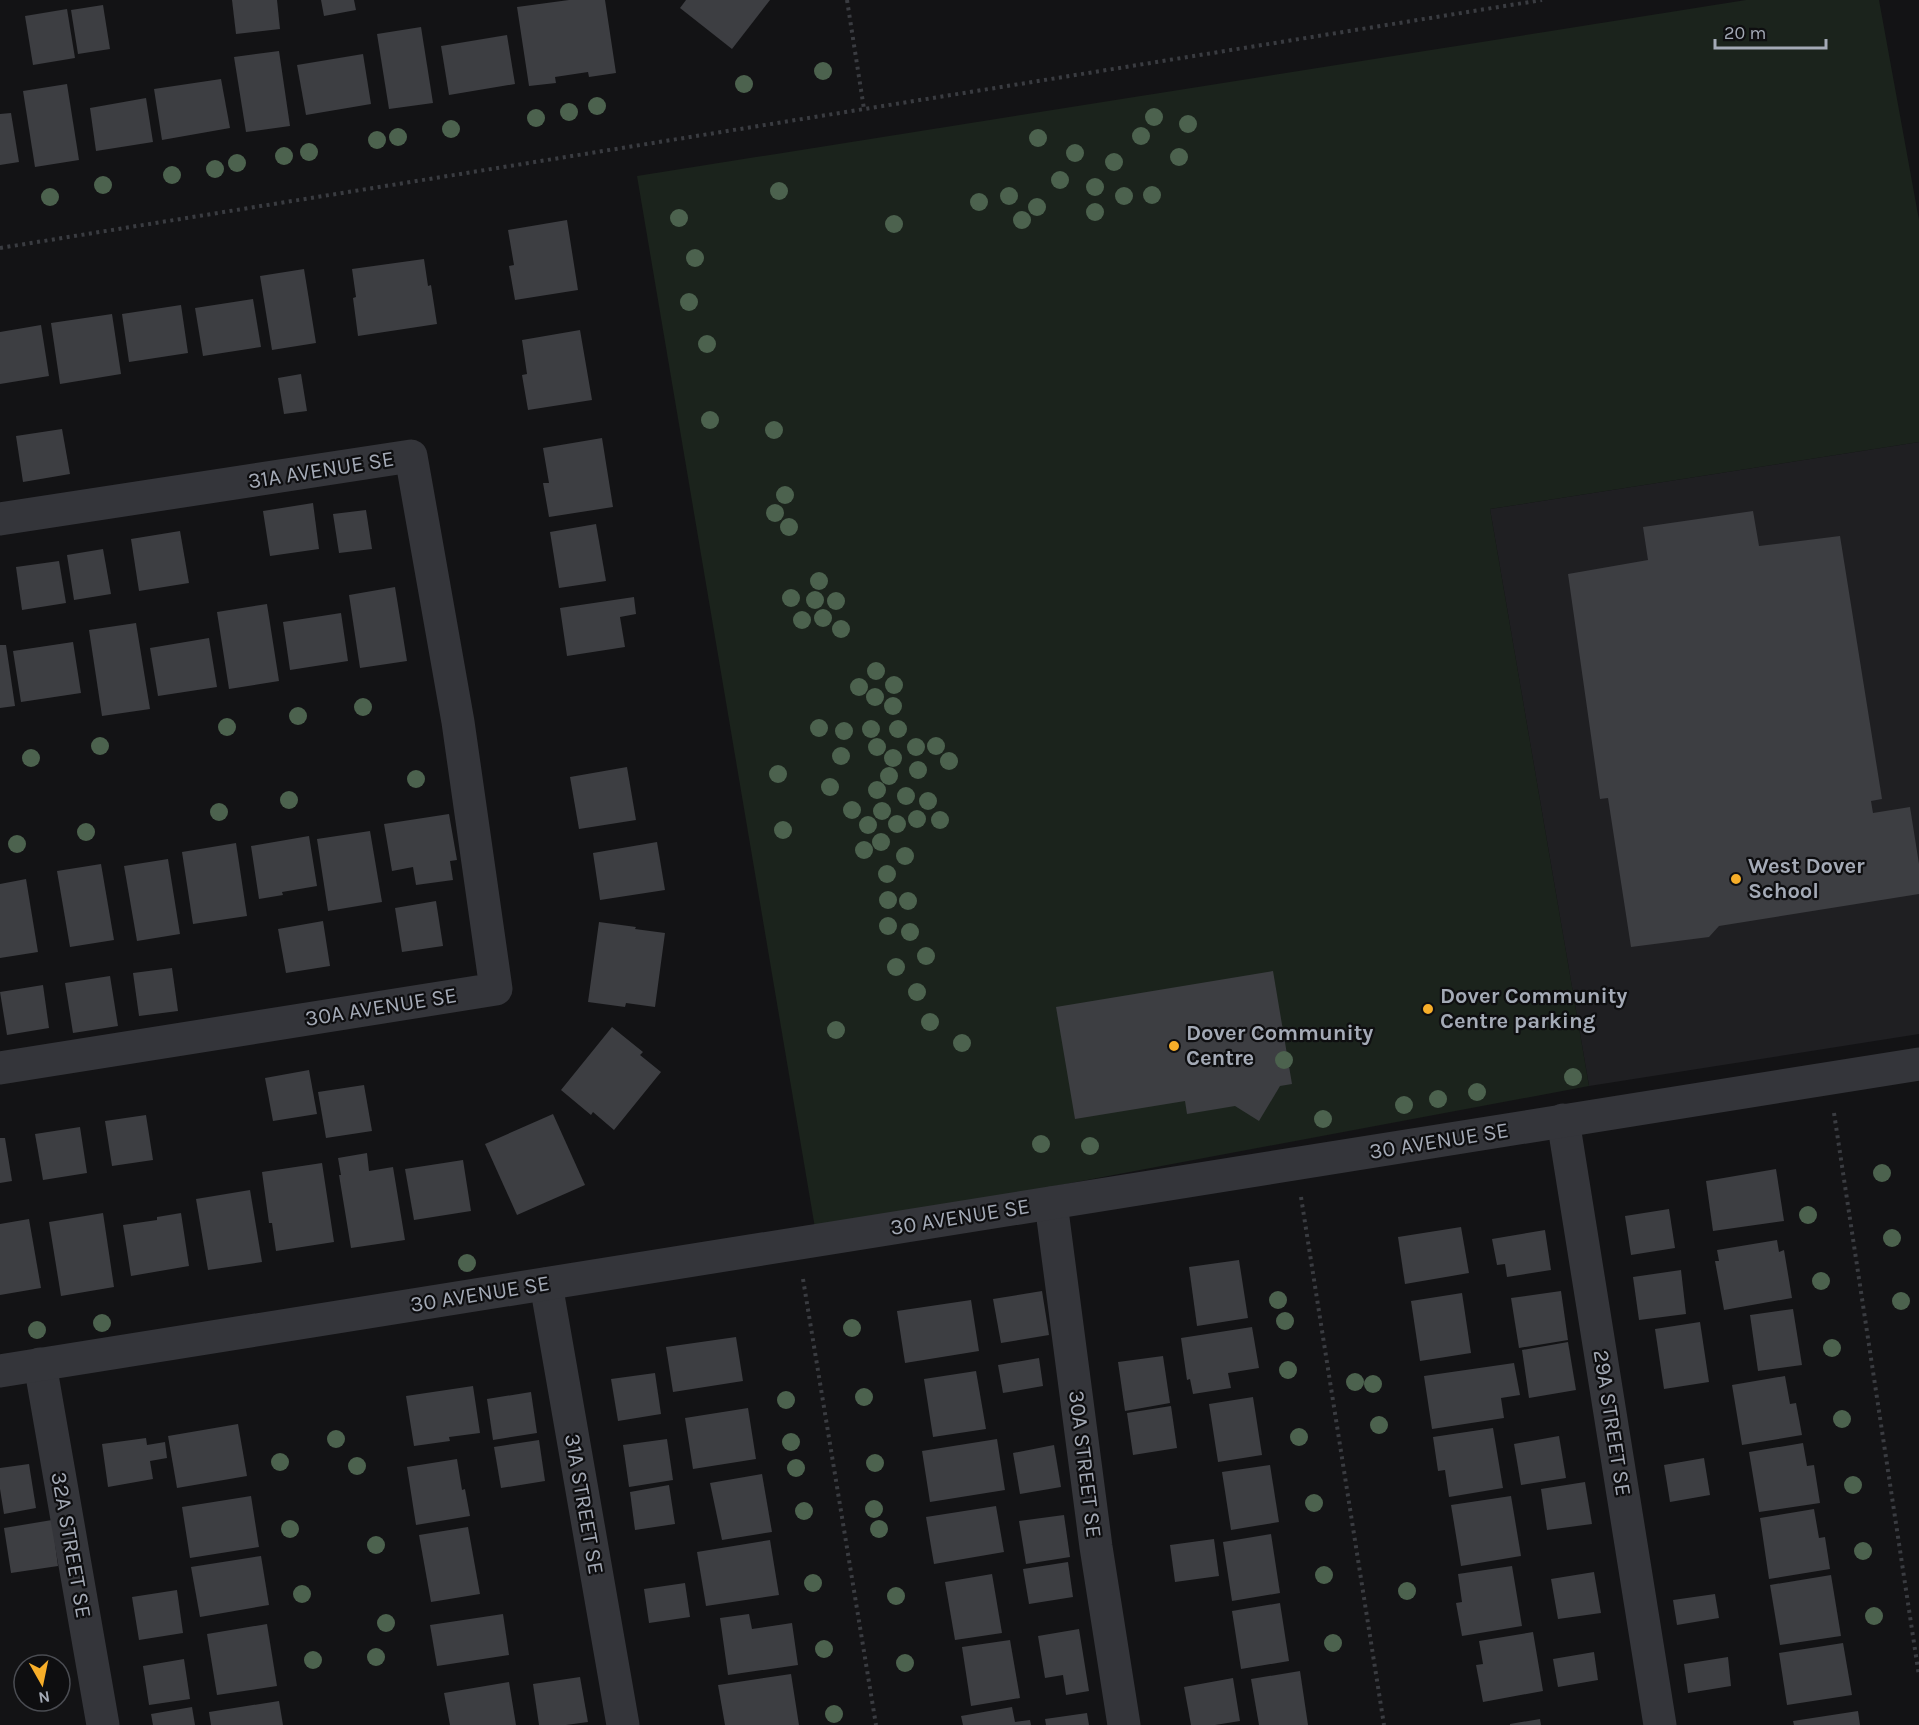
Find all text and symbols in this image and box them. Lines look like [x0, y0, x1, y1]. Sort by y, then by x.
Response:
scale bar [1715, 12, 1826, 50]
text: 20 m [1724, 22, 1766, 44]
street label: 31A AVENUE SE [246, 446, 396, 494]
place label: West Dover School [1748, 853, 1865, 904]
marker: West Dover School [1729, 872, 1743, 886]
street label: 30A AVENUE SE [303, 982, 459, 1032]
place label: Dover Community Centre parking [1440, 983, 1627, 1034]
marker: Dover Community Centre parking [1421, 1002, 1435, 1016]
place label: Dover Community Centre [1186, 1020, 1373, 1071]
marker: Dover Community Centre [1167, 1039, 1181, 1053]
street label: 30 AVENUE SE [1367, 1117, 1511, 1165]
street label: 30 AVENUE SE [888, 1193, 1032, 1241]
street label: 30 AVENUE SE [408, 1270, 552, 1318]
street label: 29A STREET SE [1588, 1348, 1636, 1498]
street label: 30A STREET SE [1063, 1389, 1107, 1539]
street label: 31A STREET SE [559, 1432, 609, 1576]
street label: 32A STREET SE [45, 1470, 97, 1620]
north arrow [12, 1653, 72, 1713]
text: N [37, 1687, 51, 1708]

